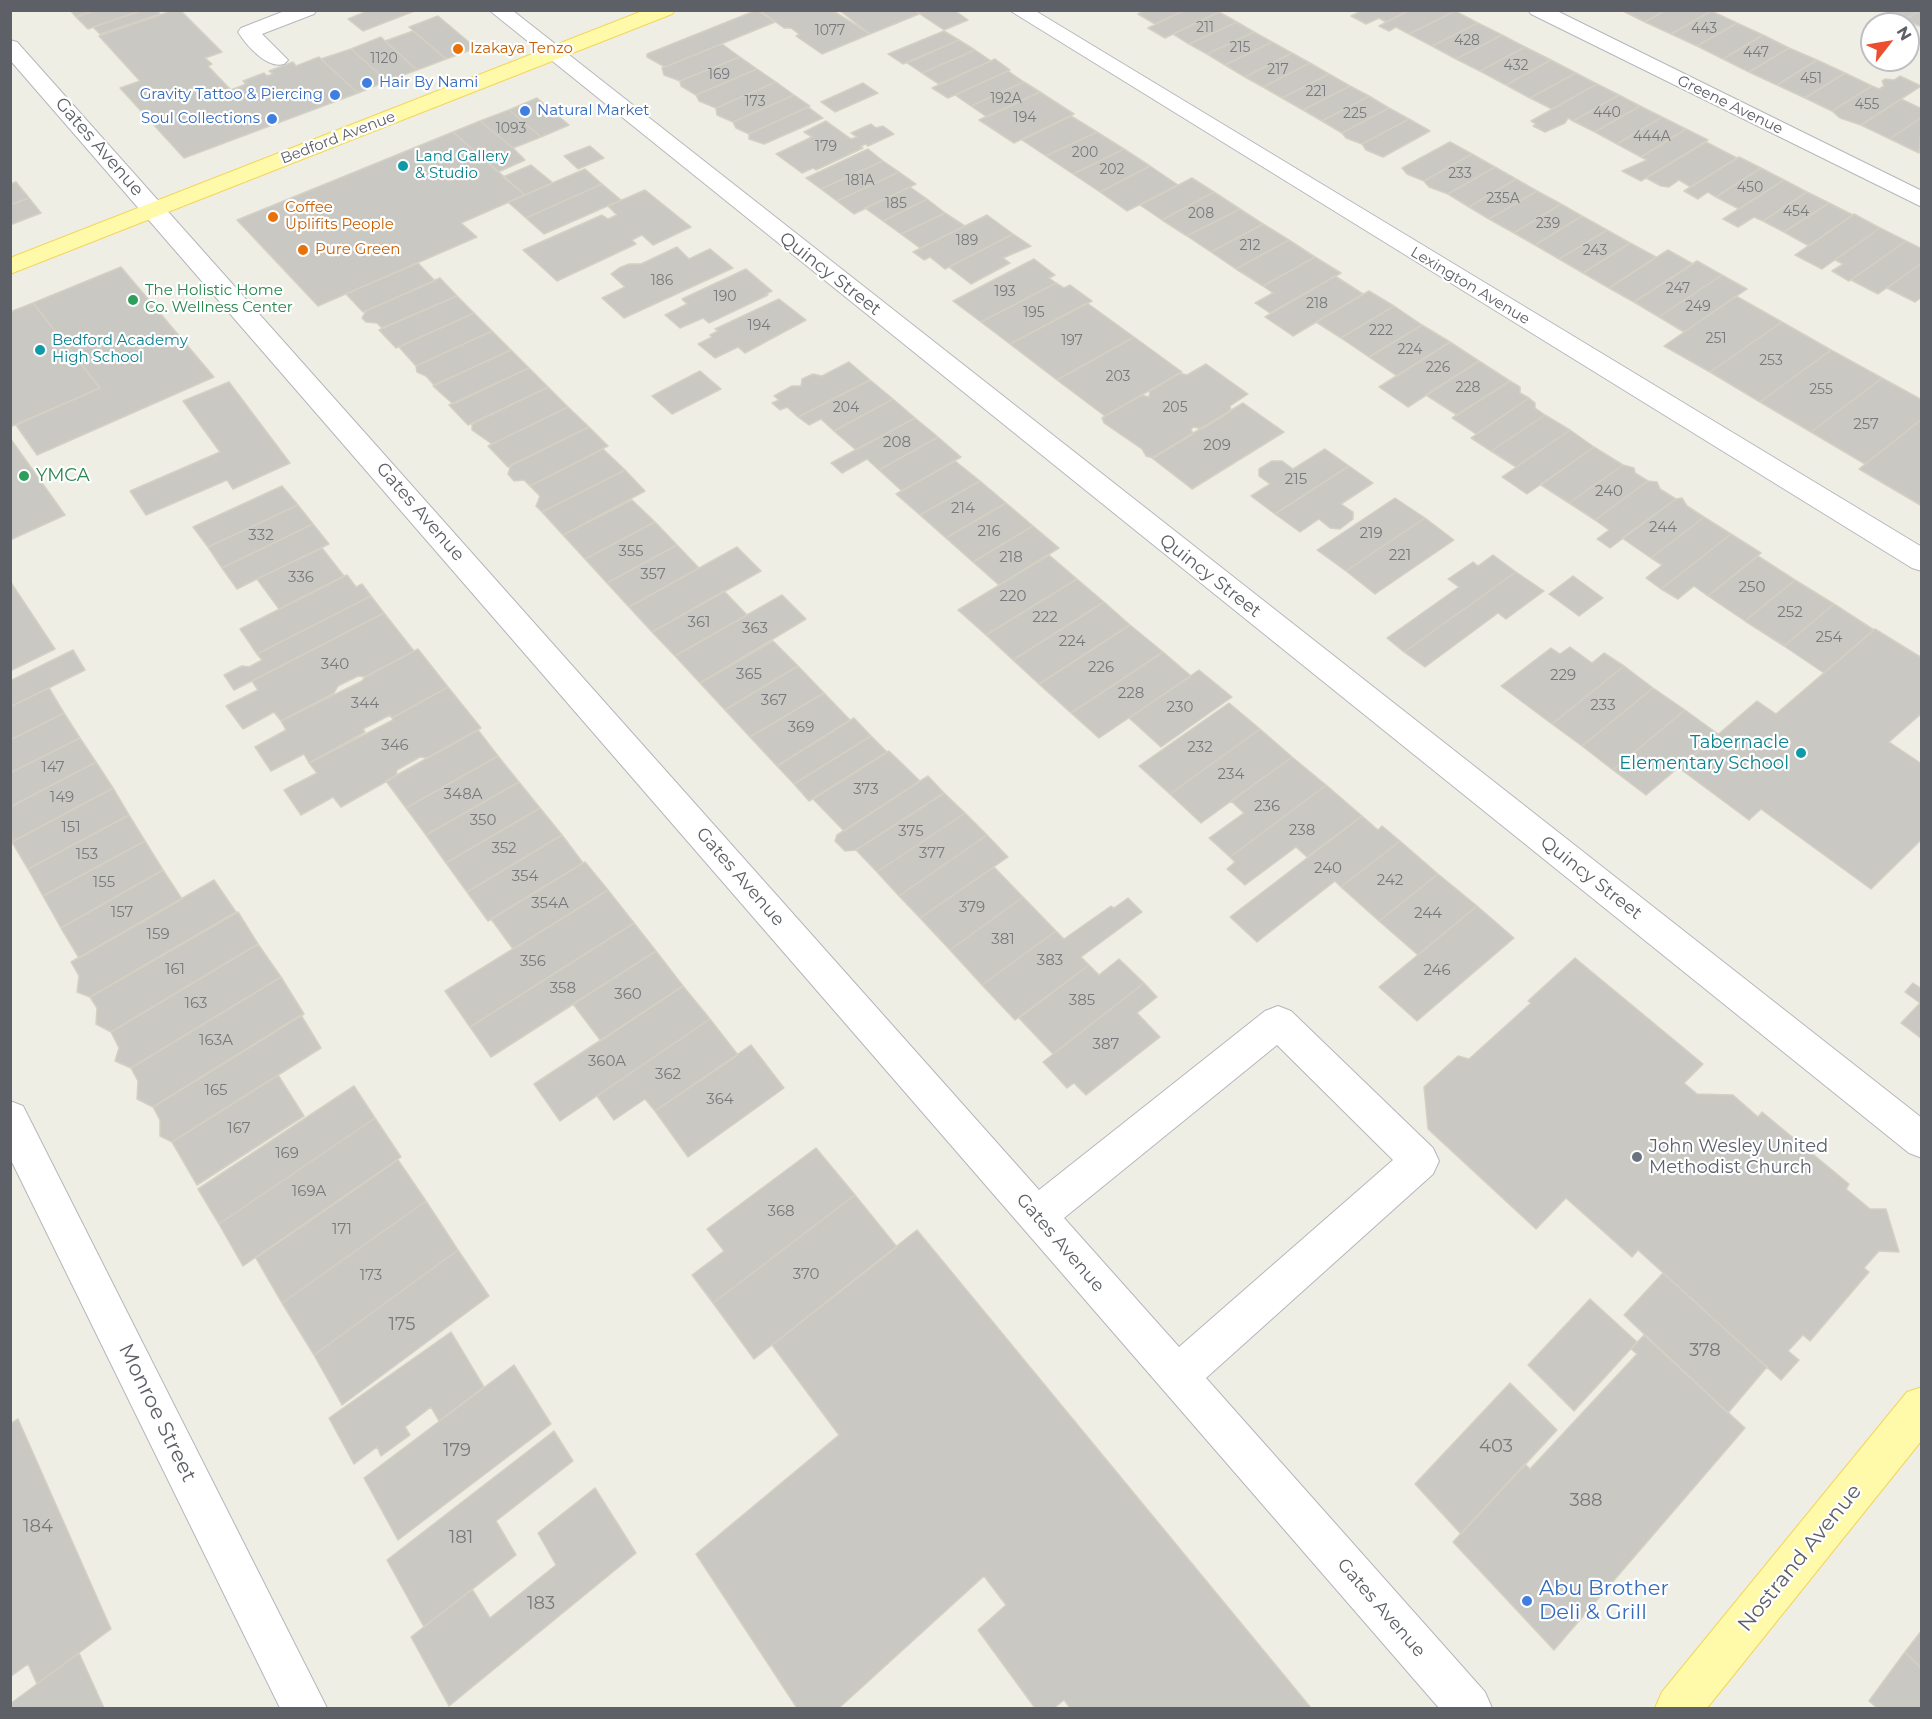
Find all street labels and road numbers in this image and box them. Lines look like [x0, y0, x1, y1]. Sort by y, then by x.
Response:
street label: Greene Avenue [1674, 72, 1786, 138]
street label: Gates Avenue [50, 93, 148, 201]
street label: Bedford Avenue [278, 108, 398, 168]
street label: Quincy Street [775, 228, 885, 320]
street label: Lexington Avenue [1407, 243, 1533, 329]
street label: Gates Avenue [371, 458, 469, 566]
street label: Quincy Street [1155, 530, 1265, 622]
street label: Gates Avenue [691, 823, 789, 931]
street label: Quincy Street [1536, 832, 1646, 924]
street label: Gates Avenue [1011, 1189, 1109, 1297]
street label: Monroe Street [113, 1340, 201, 1486]
street label: Nostrand Avenue [1733, 1479, 1867, 1637]
street label: Gates Avenue [1332, 1554, 1430, 1662]

